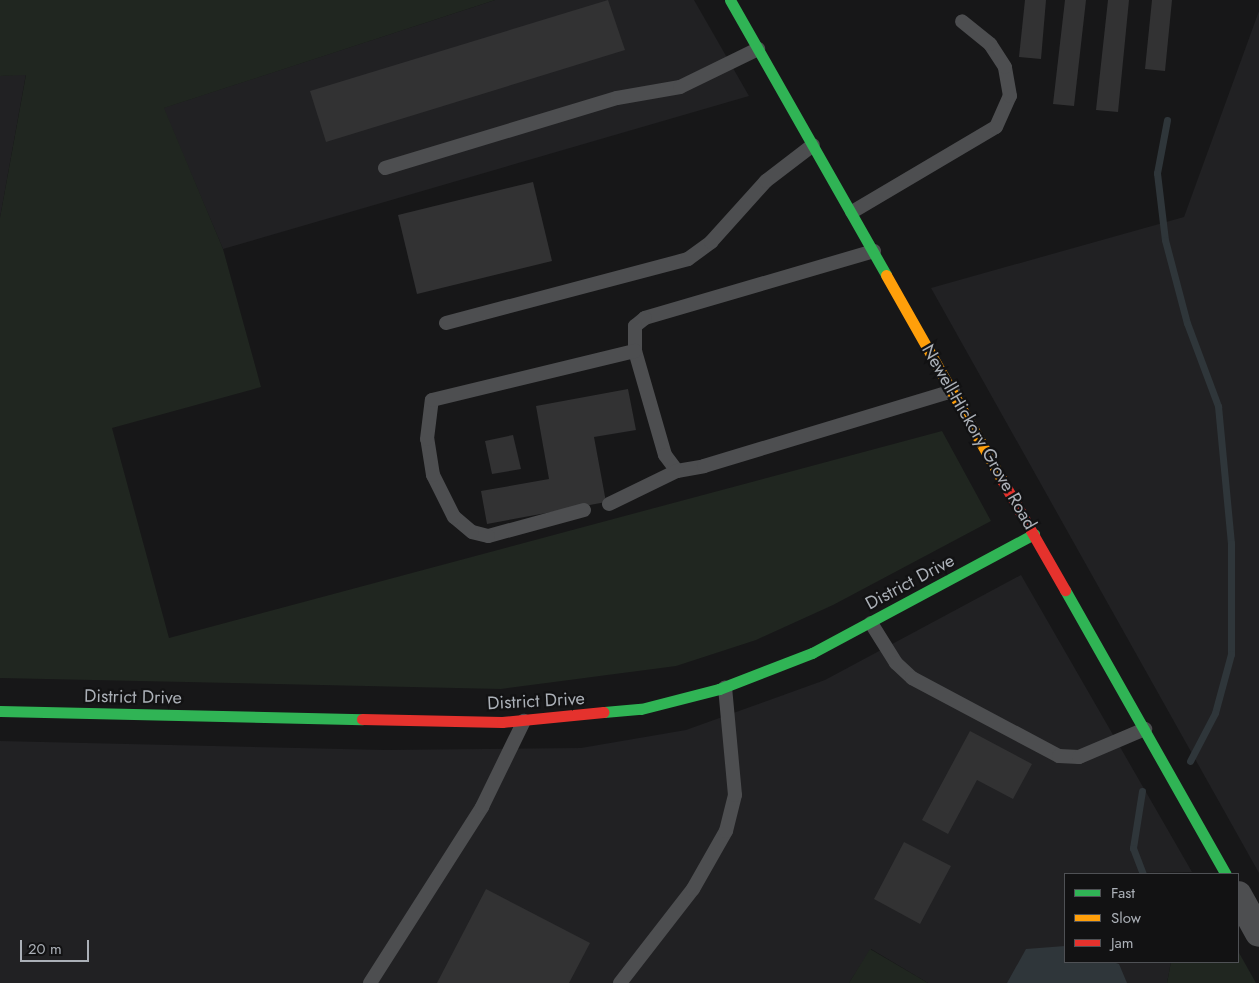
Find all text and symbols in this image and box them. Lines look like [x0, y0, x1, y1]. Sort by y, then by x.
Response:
street label: Newell-Hickory Grove Road [917, 340, 1041, 534]
street label: District Drive [862, 550, 958, 614]
street label: District Drive [84, 685, 182, 709]
street label: District Drive [487, 688, 585, 714]
legend [1064, 873, 1239, 963]
text: Fast [1111, 882, 1135, 904]
text: Slow [1111, 907, 1141, 929]
scale bar [22, 930, 91, 962]
text: Jam [1111, 932, 1134, 954]
text: 20 m [28, 938, 62, 960]

